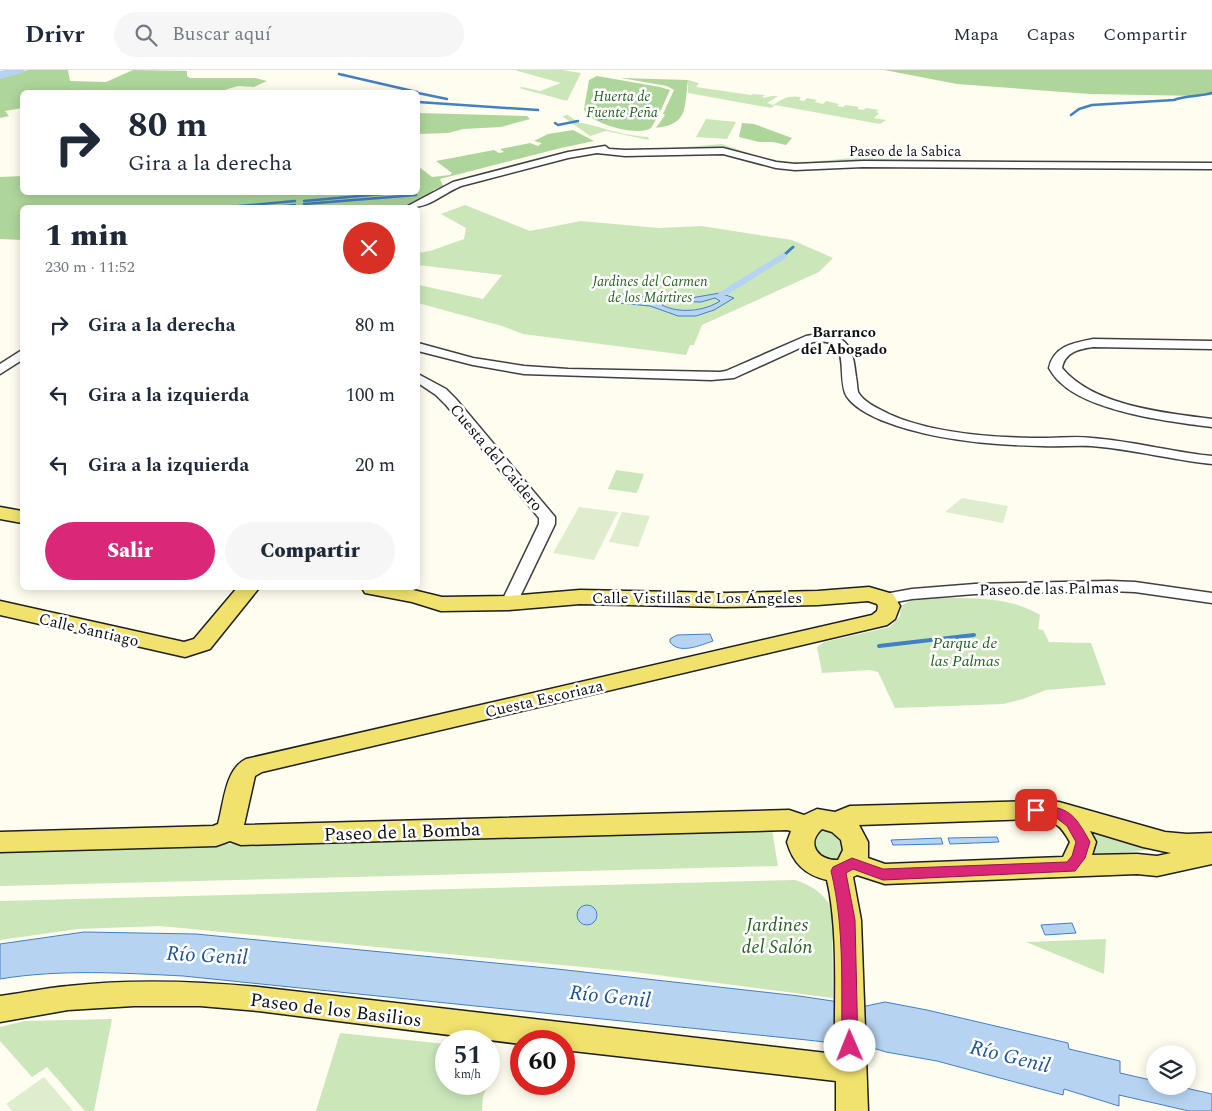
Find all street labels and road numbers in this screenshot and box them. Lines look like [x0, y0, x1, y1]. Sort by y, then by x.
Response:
street label: Paseo de la Sabica [849, 141, 961, 162]
street label: Cuesta del Caidero [444, 399, 549, 517]
street label: Paseo de las Palmas [979, 576, 1119, 602]
street label: Calle Vistillas de Los Ángeles [592, 586, 802, 610]
street label: Calle Santiago [36, 607, 141, 653]
street label: Cuesta Escoriaza [483, 674, 606, 724]
street label: Paseo de la Bomba [323, 815, 482, 850]
street label: Paseo de los Basilios [248, 986, 423, 1035]

